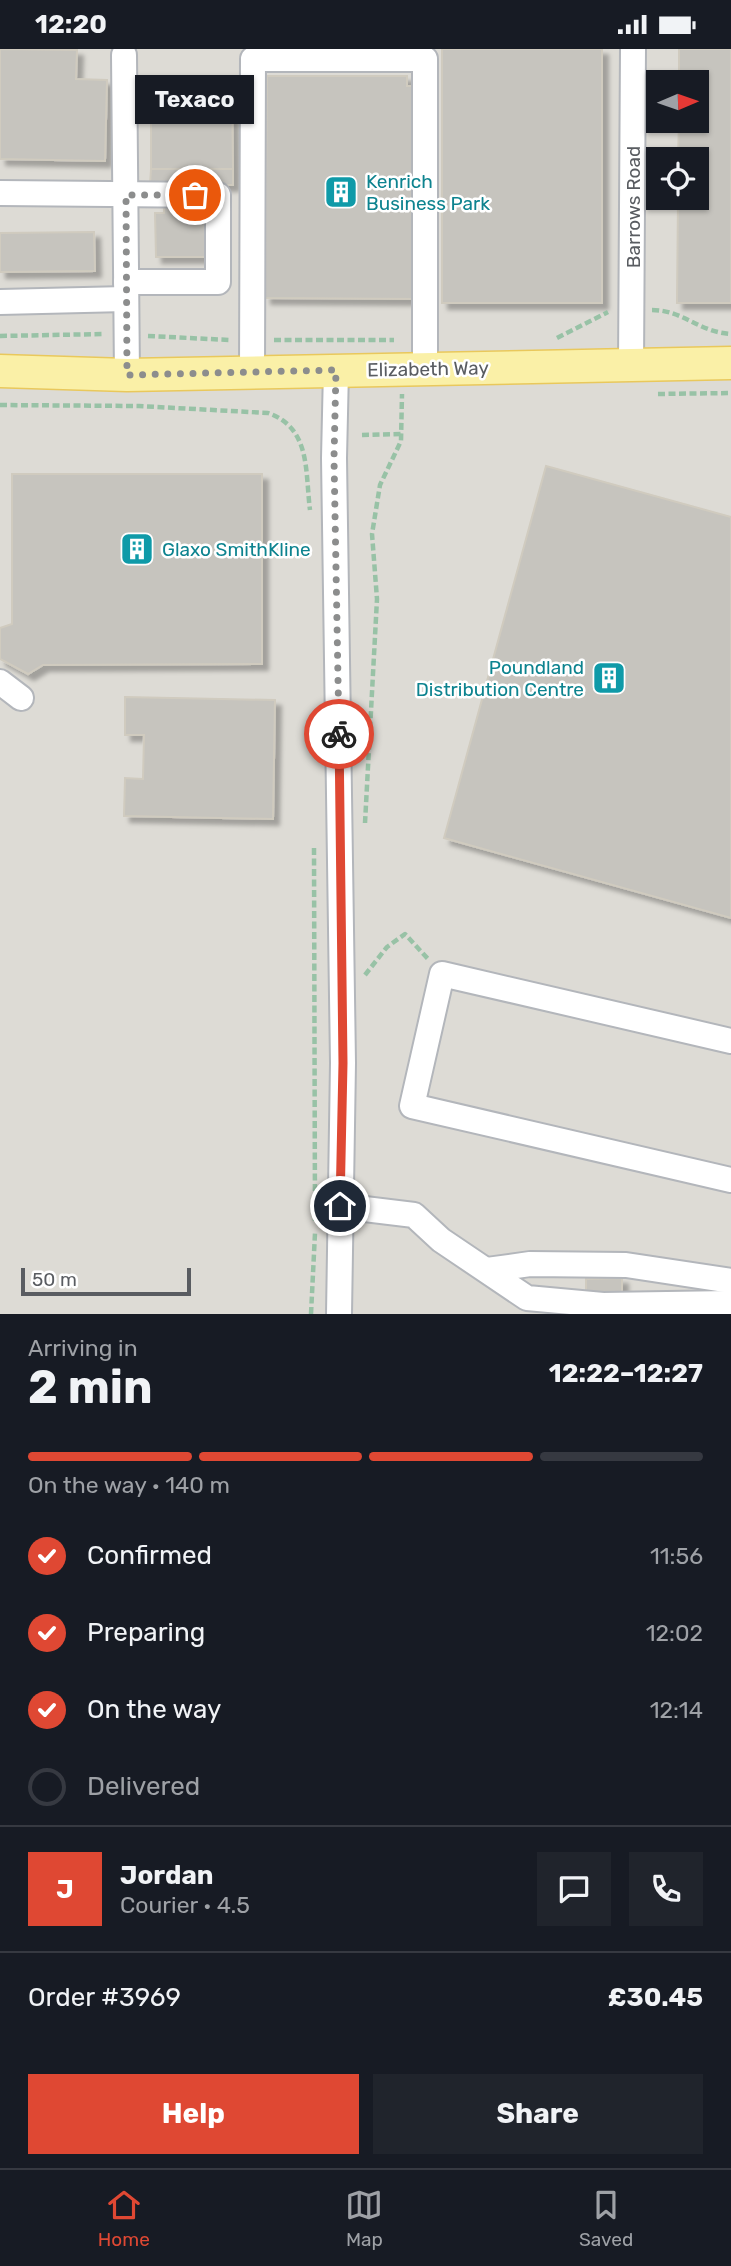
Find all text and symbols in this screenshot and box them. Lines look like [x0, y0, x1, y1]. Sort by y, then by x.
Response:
text: 12:20 [35, 9, 107, 40]
north arrow [646, 70, 709, 133]
map controls [646, 70, 709, 210]
callout: Texaco [136, 76, 255, 125]
text: Texaco [154, 85, 235, 113]
street label: Barrows Road [622, 146, 645, 268]
button: locate [646, 147, 709, 210]
pin [165, 165, 225, 225]
place label: Kenrich Business Park [366, 170, 490, 215]
building icon: Kenrich Business Park [322, 173, 360, 211]
icon: bag [176, 176, 214, 214]
street label: Elizabeth Way [367, 356, 489, 382]
building icon: Glaxo SmithKline [118, 530, 156, 568]
place label: Glaxo SmithKline [162, 538, 311, 561]
place label: Poundland Distribution Centre [416, 656, 584, 701]
building icon: Poundland Distribution Centre [590, 659, 628, 697]
courier [304, 699, 374, 769]
icon: bike [320, 715, 358, 753]
pin [310, 1176, 370, 1236]
icon: home [321, 1187, 359, 1225]
scale bar [21, 1265, 191, 1297]
text: 50 m [32, 1268, 77, 1291]
text: Arriving in [28, 1334, 138, 1362]
text: 12:22–12:27 [549, 1358, 703, 1389]
text: 2 min [28, 1360, 153, 1415]
text: On the way · 140 m [28, 1471, 230, 1499]
icon: check [28, 1537, 66, 1575]
text: Confirmed [87, 1540, 212, 1571]
text: 11:56 [650, 1542, 703, 1570]
icon: check [28, 1614, 66, 1652]
text: Preparing [87, 1617, 205, 1648]
text: 12:02 [646, 1619, 703, 1647]
icon: check [28, 1691, 66, 1729]
text: On the way [87, 1694, 221, 1725]
text: 12:14 [650, 1696, 703, 1724]
text: Delivered [87, 1771, 200, 1802]
button: chat [537, 1852, 611, 1926]
button: phone [629, 1852, 703, 1926]
text: Jordan [120, 1860, 213, 1891]
text: J [56, 1874, 74, 1905]
text: Courier · 4.5 [120, 1891, 250, 1919]
text: Order #3969 [28, 1982, 181, 2013]
text: £30.45 [608, 1982, 703, 2013]
button: Help [28, 2074, 359, 2154]
button: Share [373, 2074, 703, 2154]
tab: Home [98, 2186, 150, 2251]
tab: Map [345, 2186, 383, 2251]
tab: Saved [579, 2186, 633, 2251]

